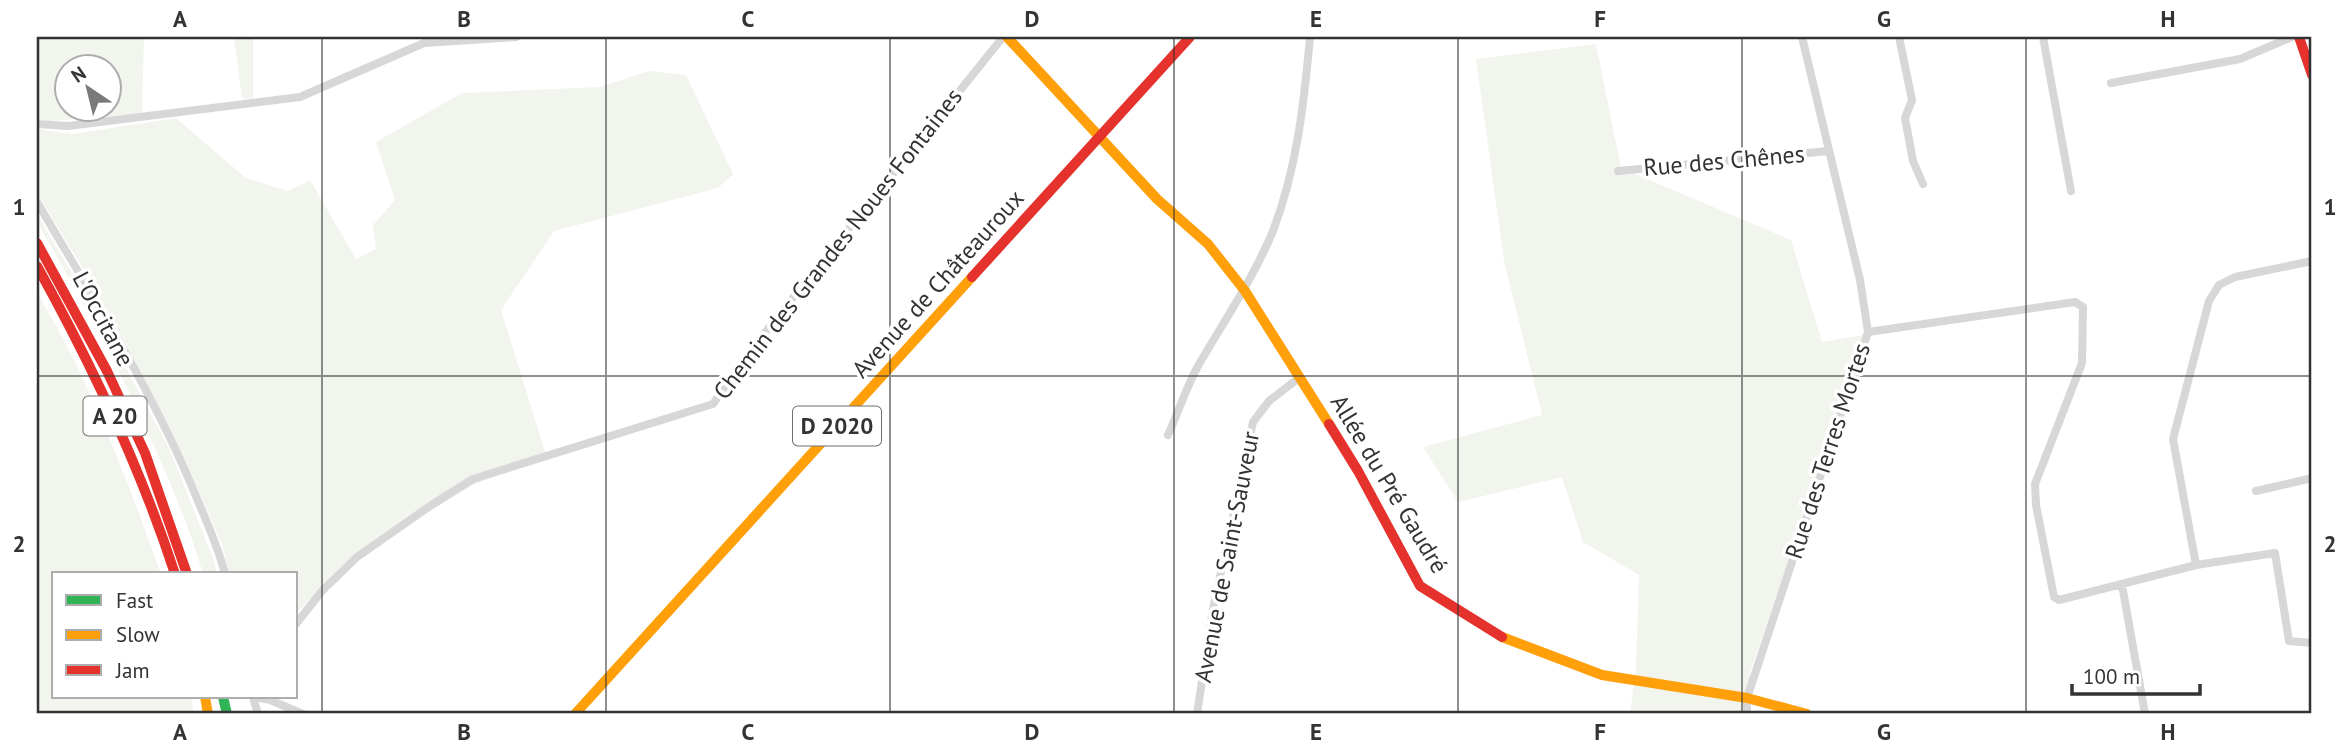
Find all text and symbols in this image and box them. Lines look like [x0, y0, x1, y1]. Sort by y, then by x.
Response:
text: A [173, 4, 187, 33]
text: B [457, 4, 471, 33]
text: C [742, 4, 755, 33]
text: D [1025, 4, 1039, 33]
text: E [1310, 4, 1322, 33]
text: F [1594, 4, 1606, 33]
text: G [1877, 4, 1891, 33]
text: H [2161, 4, 2175, 33]
north arrow [52, 52, 122, 122]
text: N [66, 61, 90, 87]
street label: Chemin des Grandes Noues Fontaines [706, 82, 969, 406]
street label: Rue des Chênes [1642, 138, 1806, 183]
street label: Avenue de Châteauroux [845, 183, 1030, 384]
text: 1 [12, 192, 26, 221]
text: 1 [2323, 192, 2337, 221]
street label: L'Occitane [66, 266, 141, 372]
street label: Rue des Terres Mortes [1778, 339, 1877, 563]
street label: Allée du Pré Gaudré [1324, 389, 1455, 579]
road number: A 20 [83, 396, 146, 436]
road number: D 2020 [793, 406, 881, 446]
street label: Avenue de Saint-Sauveur [1187, 429, 1266, 685]
text: 2 [12, 529, 26, 558]
text: 2 [2323, 529, 2337, 558]
legend [52, 572, 298, 698]
text: Fast [116, 587, 153, 614]
text: Slow [116, 621, 160, 648]
scale bar [2072, 653, 2200, 697]
text: Jam [115, 657, 150, 684]
text: 100 m [2083, 663, 2140, 690]
text: A [173, 717, 187, 746]
text: B [457, 717, 471, 746]
text: C [742, 717, 755, 746]
text: D [1025, 717, 1039, 746]
text: E [1310, 717, 1322, 746]
text: F [1594, 717, 1606, 746]
text: G [1877, 717, 1891, 746]
text: H [2161, 717, 2175, 746]

